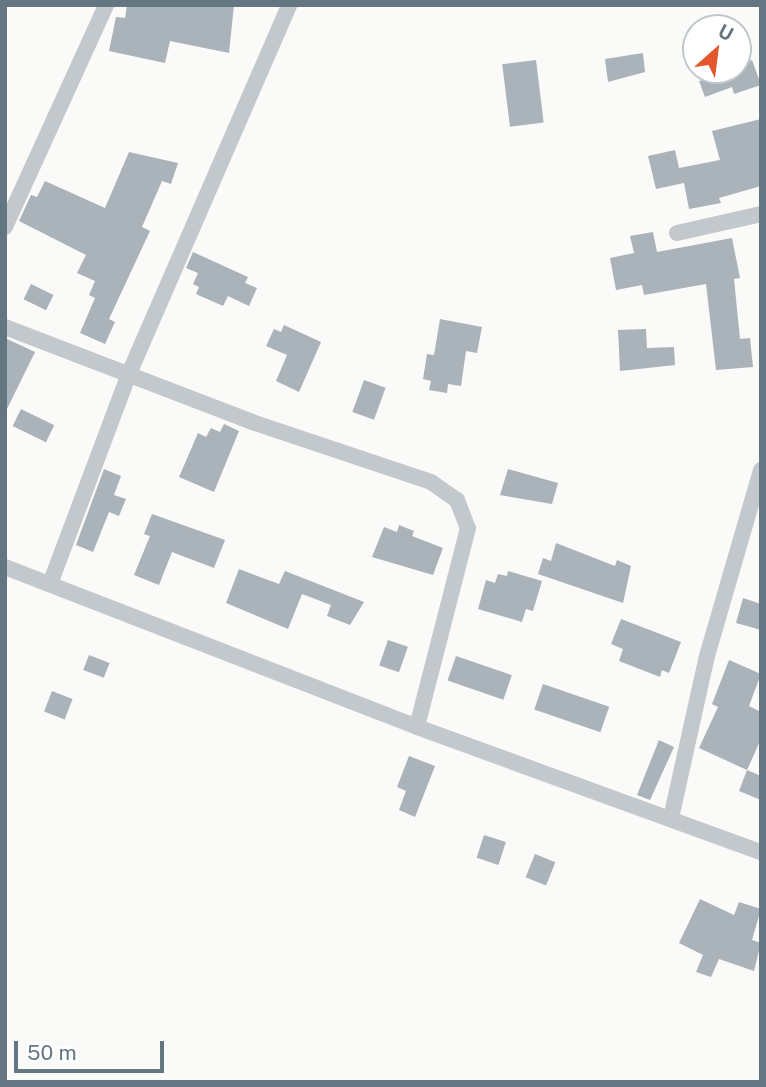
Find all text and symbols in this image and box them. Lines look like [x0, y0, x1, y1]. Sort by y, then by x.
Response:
north arrow [682, 14, 752, 84]
text: U [715, 19, 737, 45]
scale bar [18, 1028, 168, 1072]
text: 50 m [27, 1040, 77, 1065]

